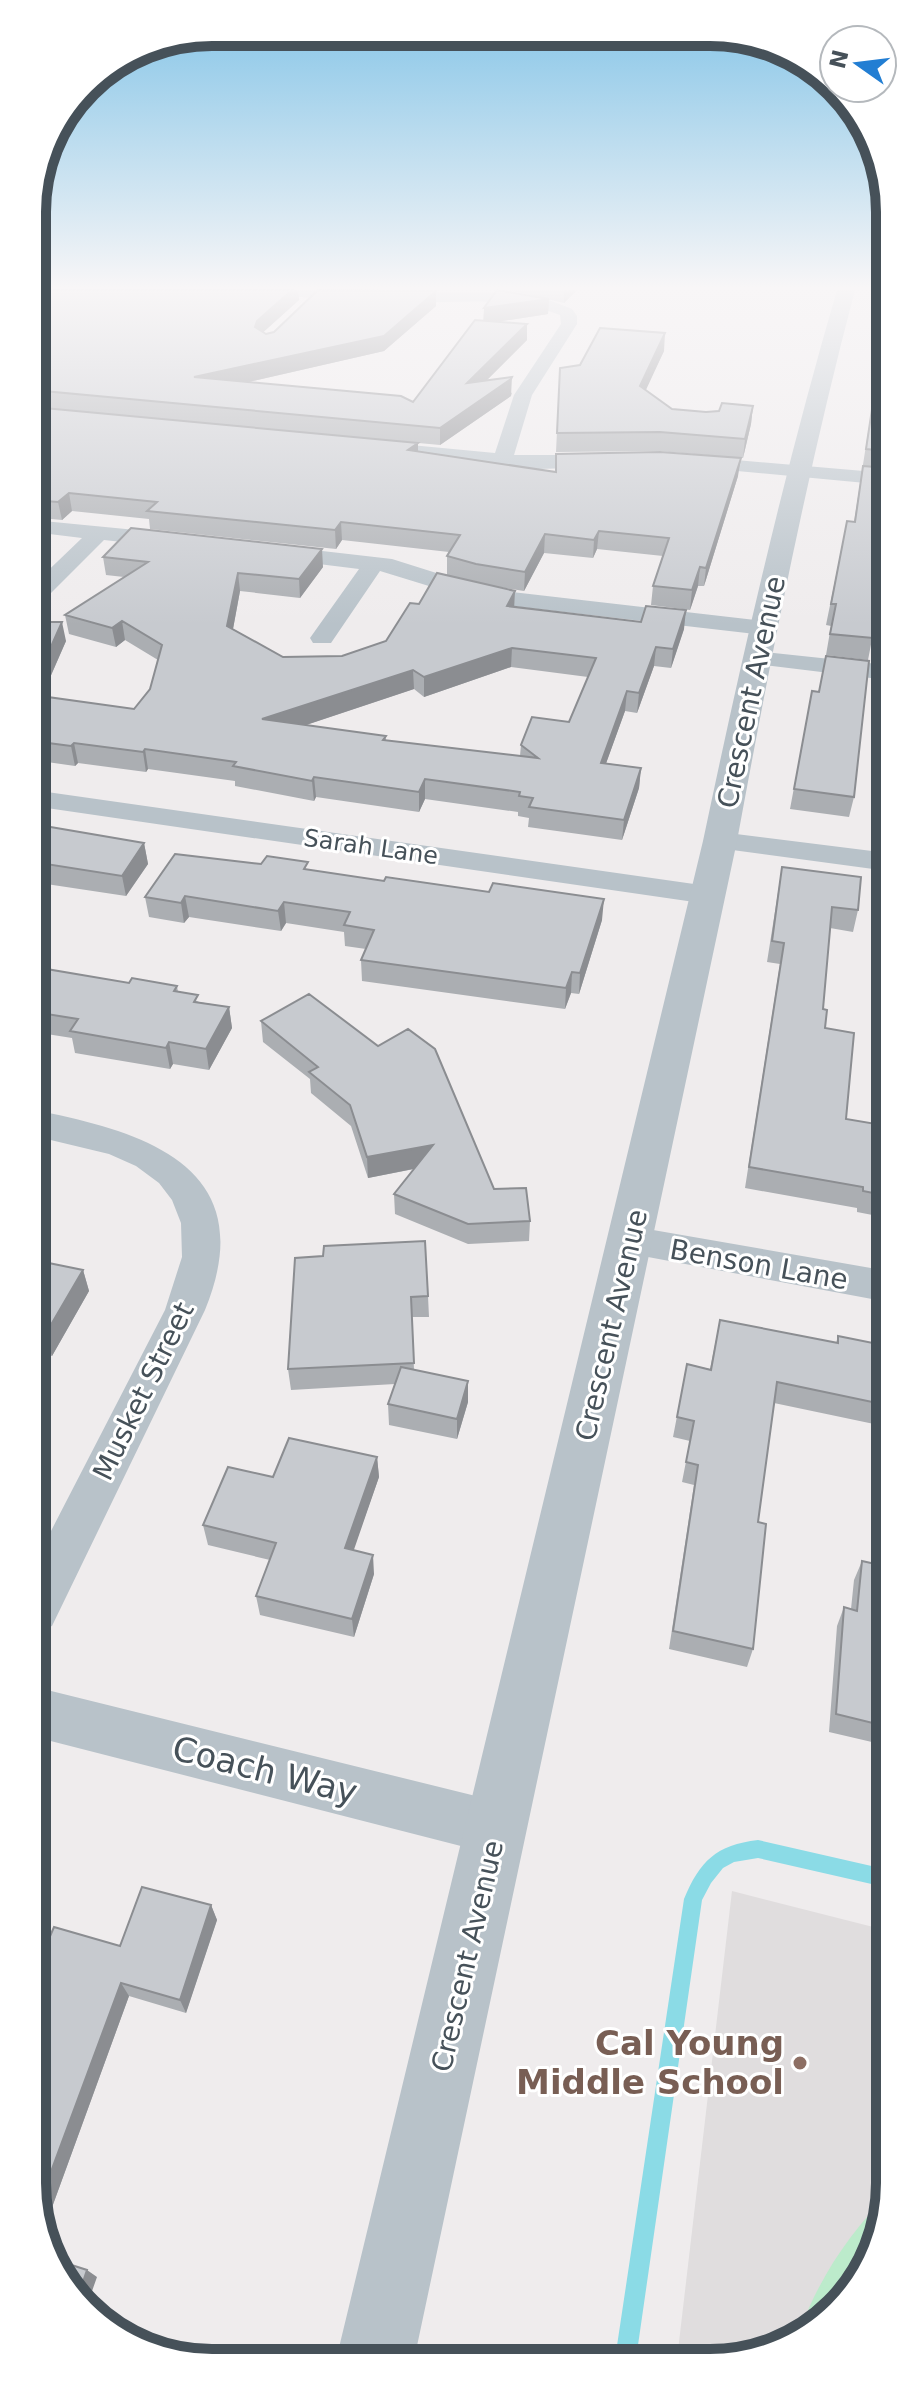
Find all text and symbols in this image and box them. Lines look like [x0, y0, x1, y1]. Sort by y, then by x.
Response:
north arrow [818, 24, 898, 104]
text: N [825, 47, 853, 71]
street label: Crescent Avenue [711, 573, 792, 811]
street label: Sarah Lane [302, 824, 440, 870]
street label: Crescent Avenue [569, 1206, 654, 1444]
street label: Benson Lane [667, 1233, 851, 1296]
street label: Musket Street [86, 1297, 201, 1486]
street label: Coach Way [169, 1728, 361, 1812]
street label: Crescent Avenue [425, 1837, 510, 2075]
place label: Cal Young Middle School [516, 2023, 784, 2102]
marker: Cal Young Middle School [791, 2054, 809, 2072]

